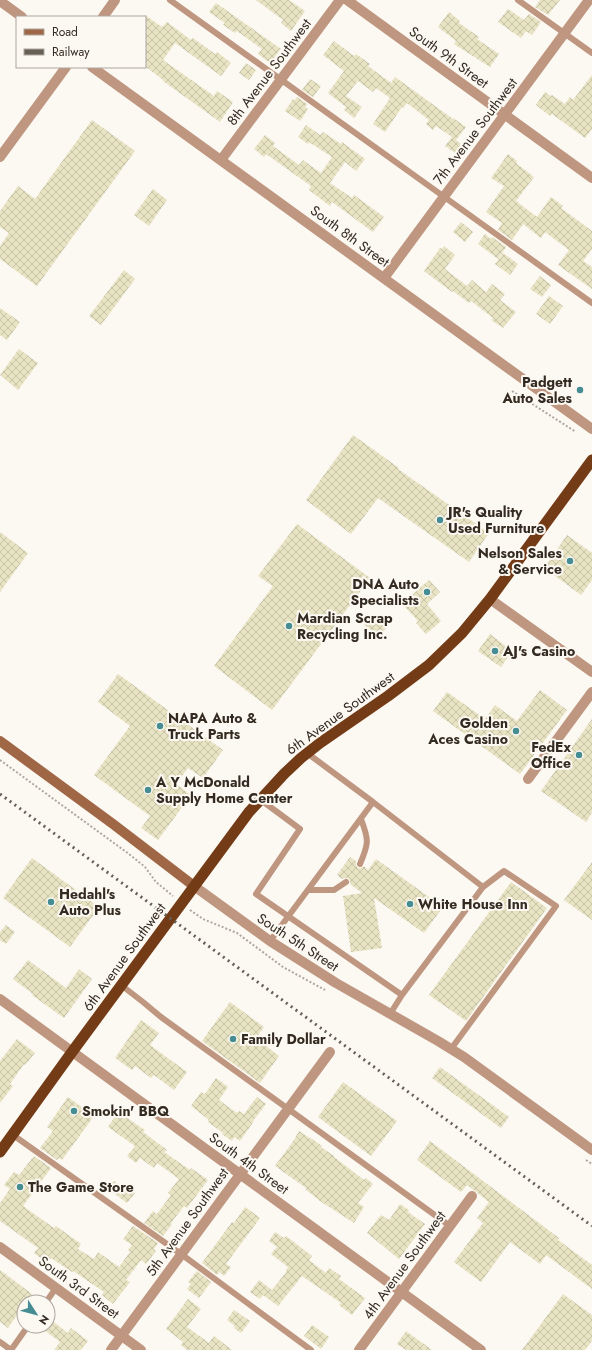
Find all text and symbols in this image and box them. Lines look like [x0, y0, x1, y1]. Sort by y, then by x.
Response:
street label: 8th Avenue Southwest [222, 14, 316, 130]
legend [16, 16, 146, 68]
street label: South 9th Street [405, 21, 493, 93]
text: Road [52, 23, 78, 41]
text: Railway [52, 43, 90, 61]
street label: 7th Avenue Southwest [428, 73, 522, 188]
street label: South 8th Street [306, 200, 394, 272]
place label: Padgett Auto Sales [502, 372, 573, 408]
marker: Padgett Auto Sales [575, 385, 585, 395]
place label: JR's Quality Used Furniture [445, 502, 544, 538]
marker: JR's Quality Used Furniture [435, 515, 445, 525]
place label: Nelson Sales & Service [478, 543, 563, 579]
marker: Nelson Sales & Service [565, 556, 575, 566]
place label: DNA Auto Specialists [350, 574, 420, 610]
marker: DNA Auto Specialists [422, 587, 432, 597]
place label: Mardian Scrap Recycling Inc. [297, 608, 393, 644]
marker: Mardian Scrap Recycling Inc. [284, 621, 294, 631]
place label: AJ's Casino [502, 641, 575, 661]
marker: AJ's Casino [490, 646, 500, 656]
street label: 6th Avenue Southwest [282, 666, 399, 759]
place label: NAPA Auto & Truck Parts [168, 708, 258, 744]
place label: Golden Aces Casino [427, 713, 508, 749]
marker: NAPA Auto & Truck Parts [155, 721, 165, 731]
marker: Golden Aces Casino [511, 726, 521, 736]
place label: FedEx Office [531, 737, 572, 773]
marker: FedEx Office [574, 750, 584, 760]
place label: A Y McDonald Supply Home Center [155, 772, 293, 808]
marker: A Y McDonald Supply Home Center [143, 785, 153, 795]
place label: Hedahl's Auto Plus [58, 884, 122, 920]
place label: White House Inn [418, 894, 528, 914]
marker: Hedahl's Auto Plus [46, 897, 56, 907]
street label: 6th Avenue Southwest [78, 898, 171, 1015]
marker: White House Inn [405, 899, 415, 909]
street label: South 5th Street [253, 908, 343, 976]
place label: Family Dollar [241, 1029, 326, 1049]
marker: Family Dollar [228, 1034, 238, 1044]
place label: Smokin' BBQ [82, 1101, 170, 1121]
marker: Smokin' BBQ [69, 1106, 79, 1116]
street label: South 4th Street [205, 1127, 293, 1199]
street label: 5th Avenue Southwest [141, 1163, 234, 1280]
place label: The Game Store [28, 1177, 134, 1197]
marker: The Game Store [15, 1182, 25, 1192]
street label: 4th Avenue Southwest [358, 1206, 451, 1323]
street label: South 3rd Street [34, 1251, 124, 1324]
north arrow [16, 1294, 56, 1334]
text: N [35, 1312, 53, 1328]

